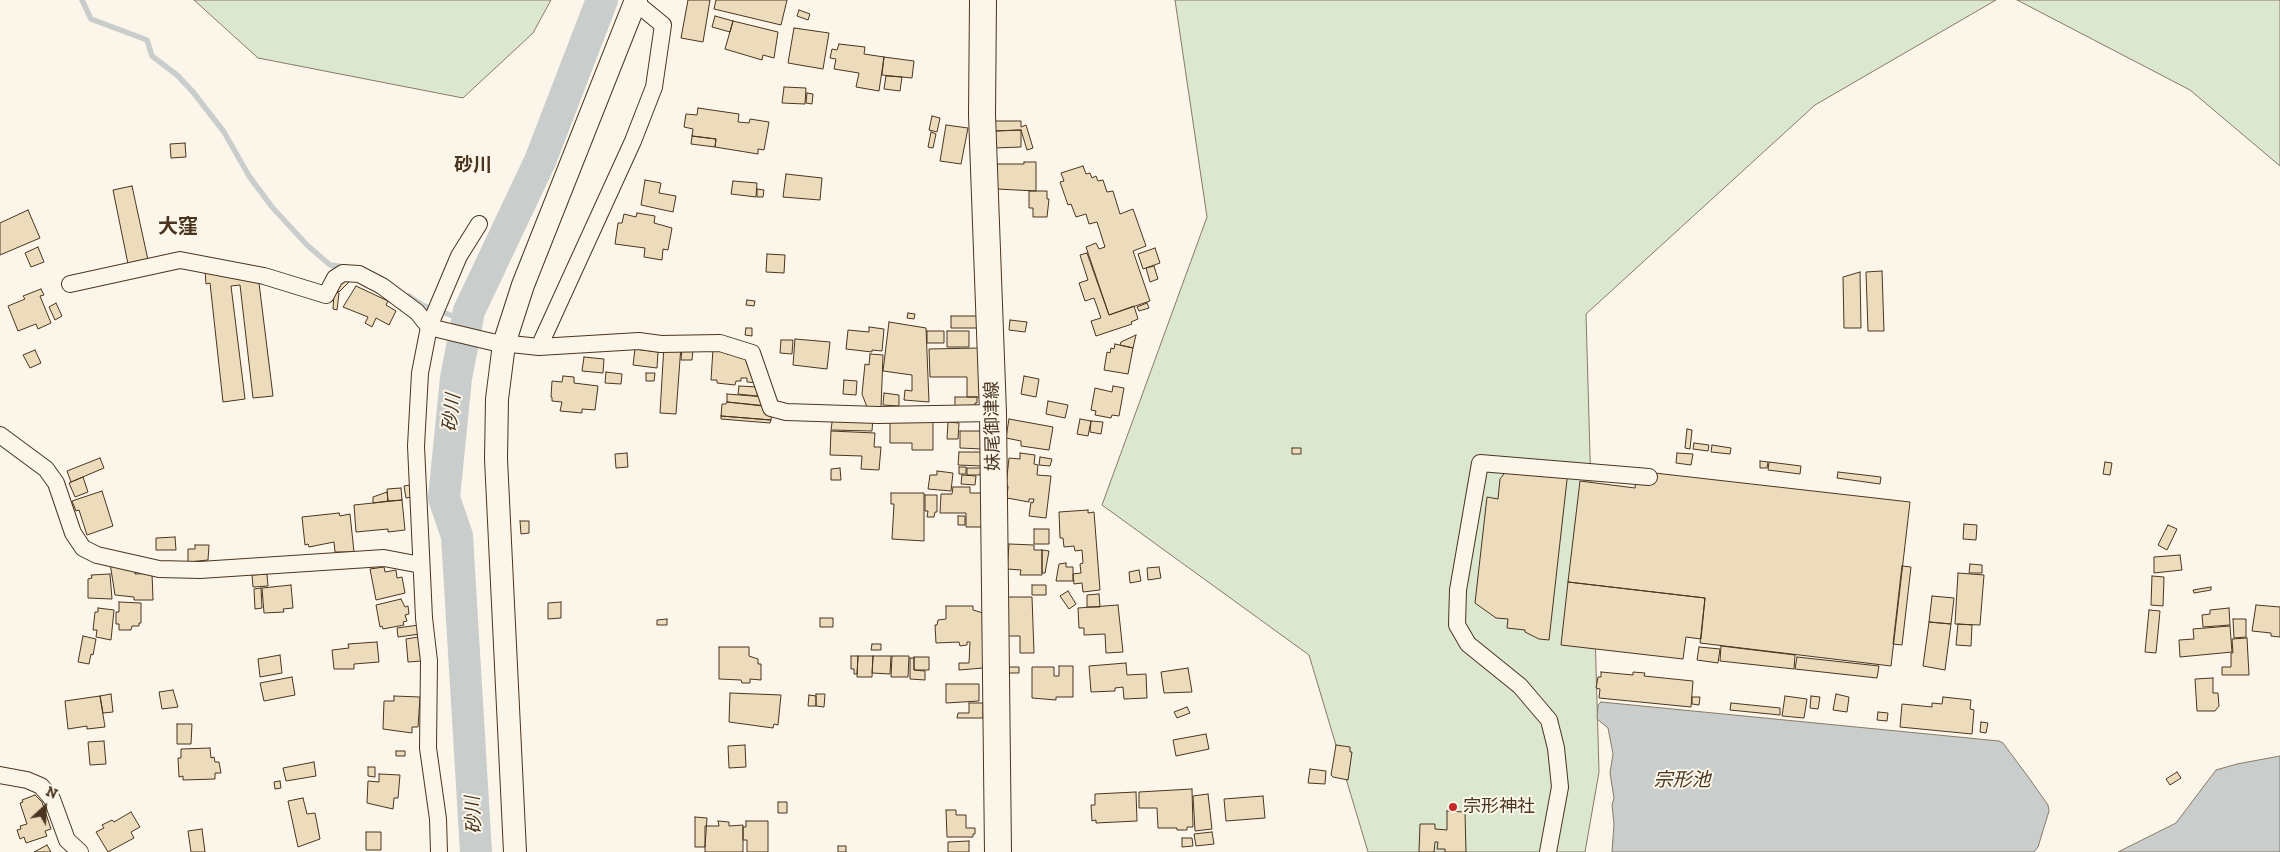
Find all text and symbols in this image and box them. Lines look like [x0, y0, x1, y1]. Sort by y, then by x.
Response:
district label: 砂川 [454, 155, 492, 177]
district label: 大窪 [158, 215, 198, 239]
street label: 妹尾御津線 [981, 381, 1005, 471]
water label: 砂川 [439, 393, 465, 433]
water label: 宗形池 [1654, 770, 1710, 792]
north arrow [20, 782, 70, 832]
text: N [43, 783, 60, 803]
water label: 砂川 [462, 795, 486, 835]
place label: 宗形神社 [1463, 796, 1535, 818]
marker: 宗形神社 [1447, 801, 1459, 813]

